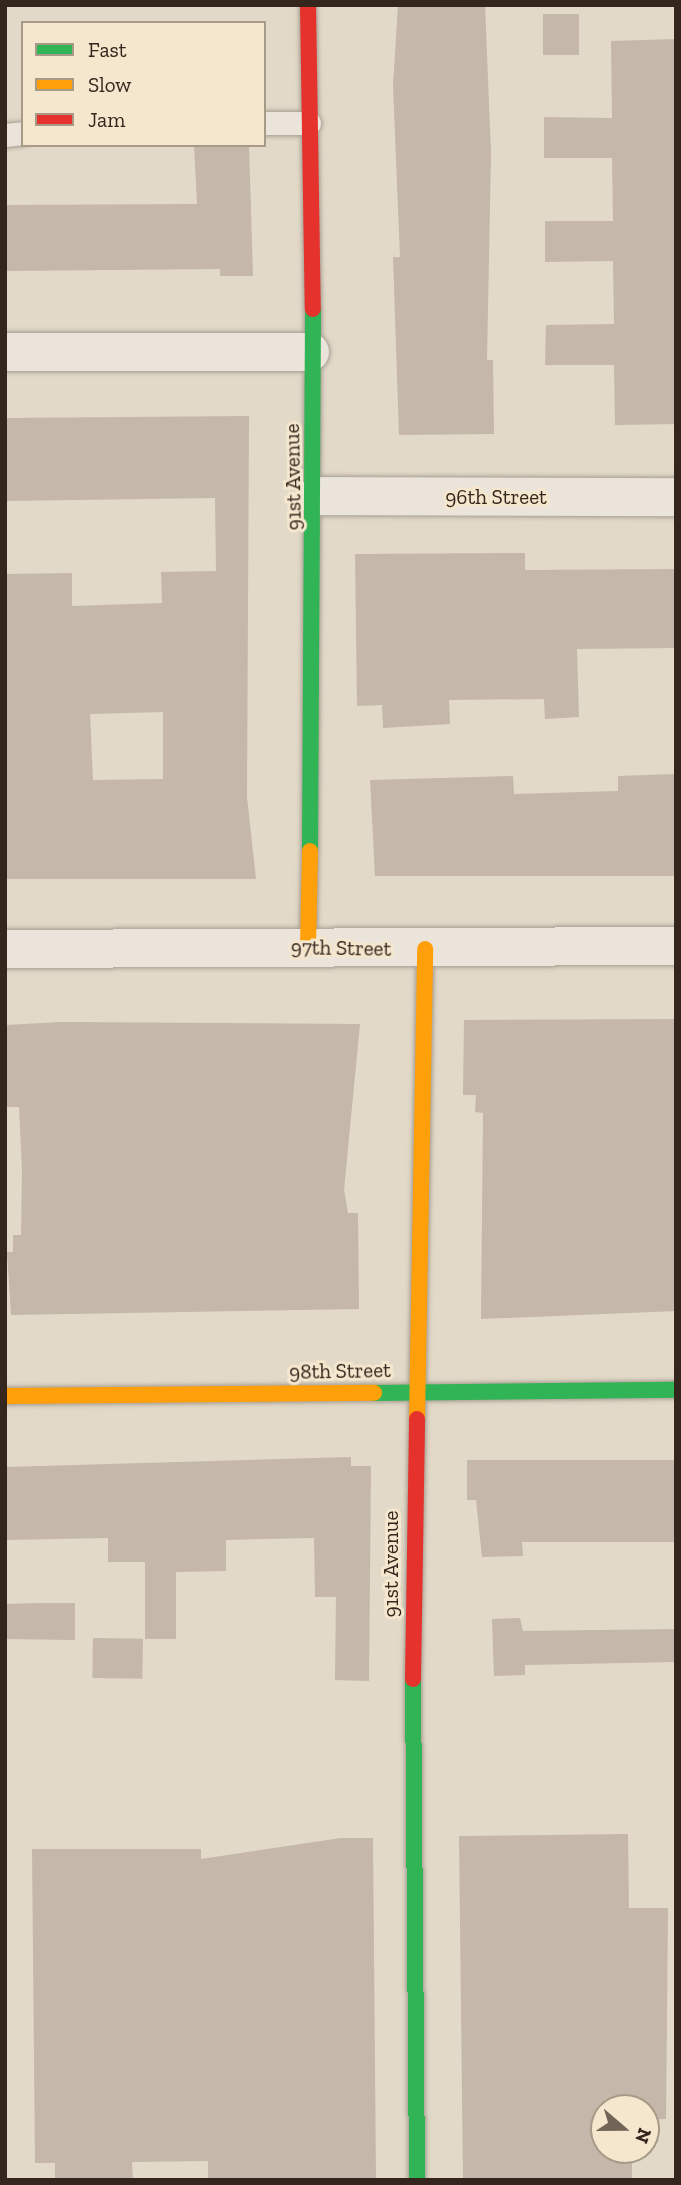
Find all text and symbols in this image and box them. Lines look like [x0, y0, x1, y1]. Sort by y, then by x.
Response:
legend [21, 21, 266, 147]
text: Fast [88, 37, 127, 62]
text: Slow [88, 72, 131, 97]
text: Jam [88, 107, 125, 132]
street label: 91st Avenue [279, 423, 307, 531]
street label: 96th Street [445, 484, 547, 510]
street label: 97th Street [290, 935, 392, 961]
street label: 98th Street [289, 1358, 391, 1384]
street label: 91st Avenue [378, 1510, 404, 1618]
north arrow [590, 2094, 660, 2164]
text: N [630, 2125, 657, 2146]

